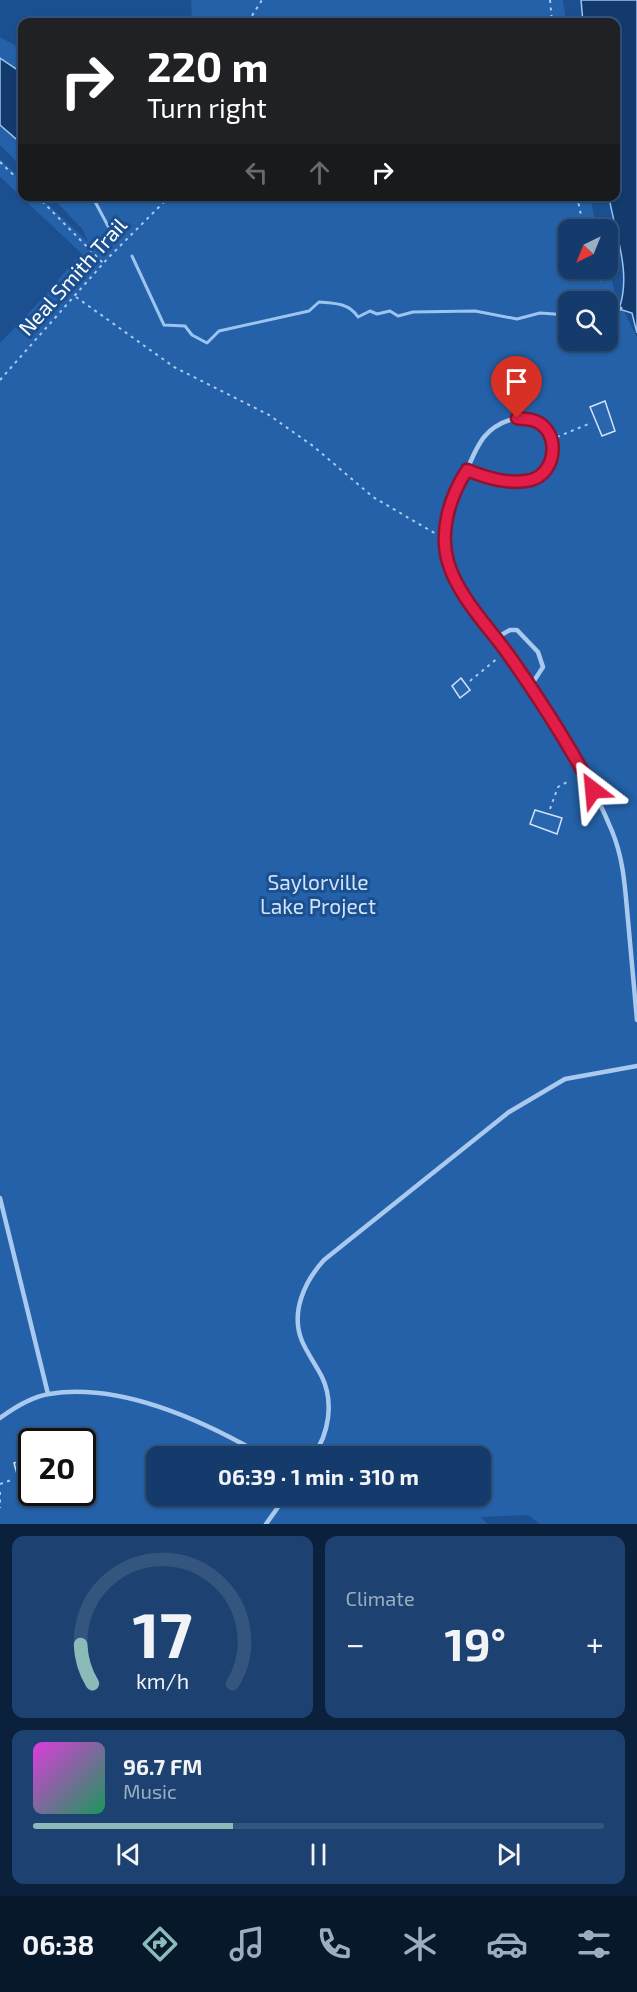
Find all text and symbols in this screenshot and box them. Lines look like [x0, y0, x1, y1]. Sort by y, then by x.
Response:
text: 220 m [147, 40, 268, 90]
icon: right [48, 42, 126, 120]
text: Turn right [147, 91, 267, 123]
icon: left [240, 156, 273, 189]
icon: ahead [303, 156, 336, 189]
icon: right [366, 156, 399, 189]
street label: Neal Smith Trail [13, 212, 132, 340]
north arrow [558, 219, 618, 279]
map controls [558, 219, 618, 351]
button: search [558, 291, 618, 351]
pin [491, 356, 542, 418]
icon: arrive [500, 365, 533, 398]
position arrow [561, 758, 625, 822]
park label: Saylorville Lake Project [260, 869, 376, 919]
speed limit sign: 20 [18, 1428, 96, 1506]
text: 06:39 · 1 min · 310 m [218, 1463, 419, 1489]
text: Climate [346, 1586, 415, 1610]
text: 17 [132, 1596, 192, 1671]
text: 19° [445, 1616, 506, 1670]
text: − [346, 1623, 365, 1663]
text: + [586, 1623, 604, 1663]
text: km/h [136, 1668, 189, 1693]
text: 96.7 FM [123, 1753, 202, 1779]
text: Music [123, 1779, 177, 1803]
icon: previous [112, 1838, 145, 1871]
icon: pause [302, 1838, 335, 1871]
icon: next [492, 1838, 525, 1871]
icon: directions [139, 1923, 181, 1965]
icon: music [226, 1923, 268, 1965]
icon: phone [313, 1923, 355, 1965]
icon: climate [399, 1923, 441, 1965]
icon: car [486, 1923, 528, 1965]
icon: filters [573, 1923, 615, 1965]
text: 06:38 [22, 1928, 94, 1960]

